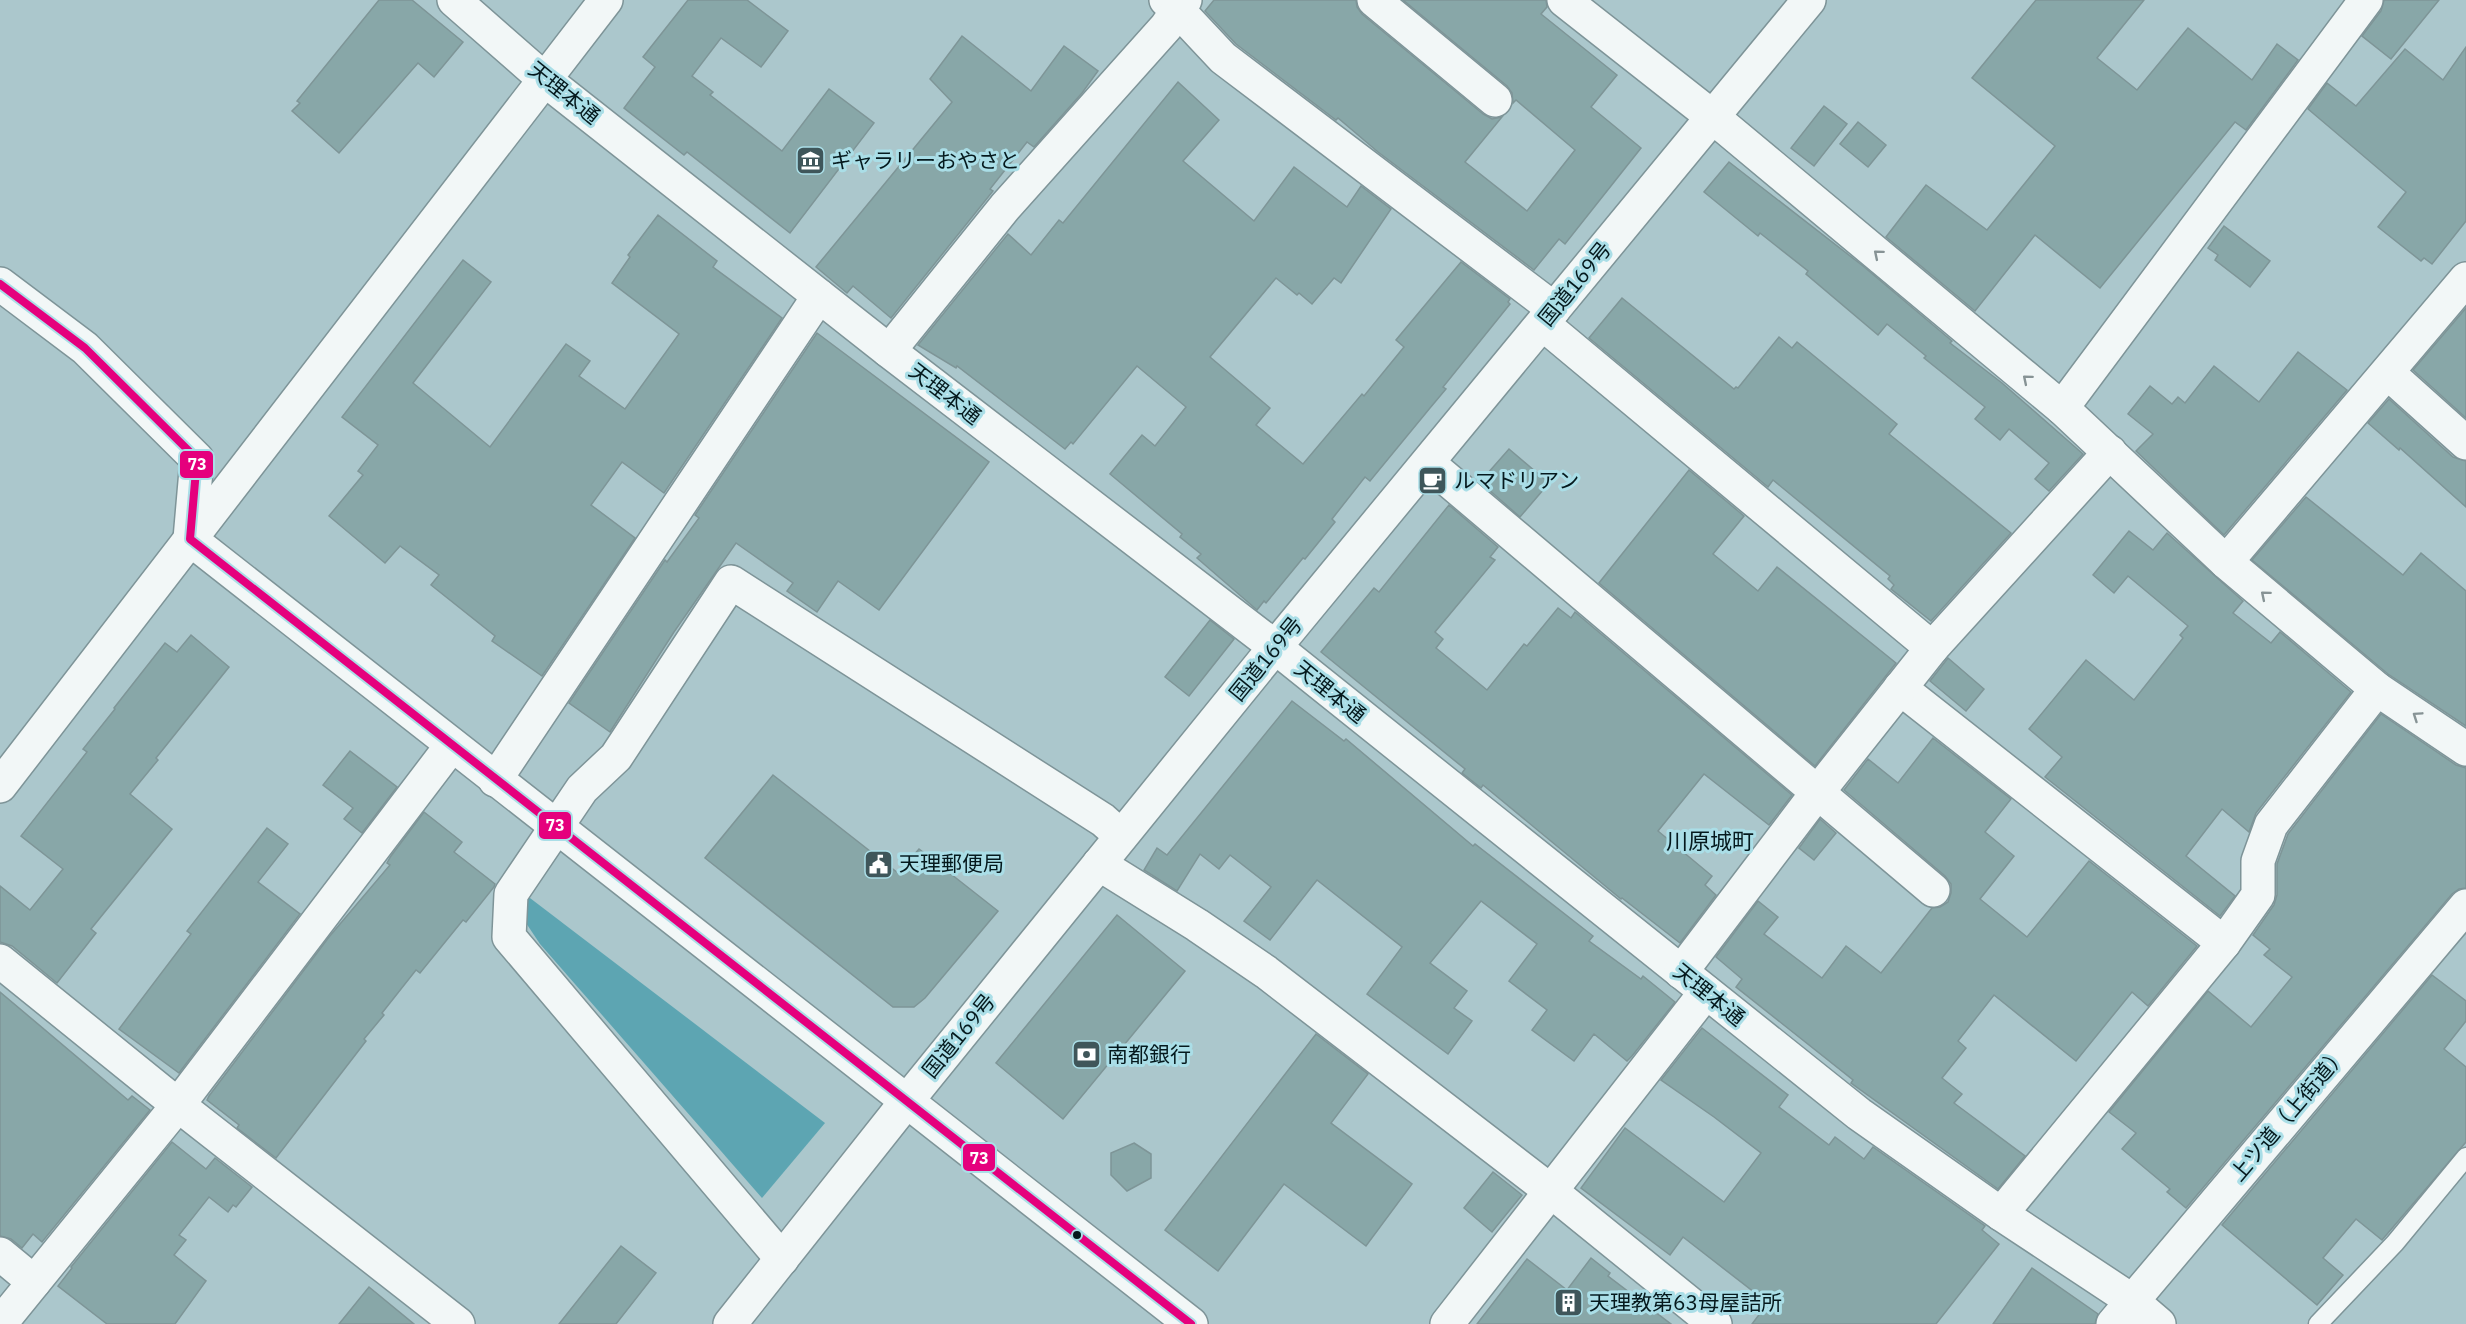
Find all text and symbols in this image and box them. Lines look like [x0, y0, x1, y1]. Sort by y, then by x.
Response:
street label: 天理本通 [523, 55, 606, 130]
museum icon: ギャラリーおやさと [794, 145, 826, 177]
place label: ギャラリーおやさと [831, 146, 1020, 174]
street label: 国道169号 [1532, 235, 1617, 331]
one-way arrow [1874, 251, 1885, 262]
street label: 天理本通 [904, 356, 987, 430]
one-way arrow [2023, 375, 2034, 386]
line badge: 73 [179, 450, 214, 479]
text: 73 [187, 454, 207, 474]
cafe icon: ルマドリアン [1417, 465, 1449, 497]
place label: ルマドリアン [1454, 466, 1579, 494]
one-way arrow [2261, 591, 2272, 602]
street label: 国道169号 [1223, 610, 1308, 706]
street label: 天理本通 [1289, 654, 1372, 729]
one-way arrow [2413, 712, 2424, 723]
line badge: 73 [538, 811, 572, 840]
text: 73 [545, 815, 565, 835]
district label: 川原城町 [1666, 826, 1754, 855]
public building icon: 天理郵便局 [862, 848, 894, 880]
place label: 天理郵便局 [899, 849, 1004, 877]
street label: 天理本通 [1668, 957, 1751, 1032]
street label: 国道169号 [916, 987, 1001, 1083]
bank icon: 南都銀行 [1070, 1039, 1102, 1071]
place label: 南都銀行 [1107, 1040, 1191, 1068]
street label: 上ツ道（上街道） [2224, 1040, 2353, 1187]
line badge: 73 [962, 1143, 996, 1172]
text: 73 [969, 1148, 989, 1168]
unlabelled marker [1071, 1229, 1083, 1241]
building icon: 天理教第63母屋詰所 [1552, 1287, 1584, 1319]
place label: 天理教第63母屋詰所 [1589, 1288, 1782, 1316]

